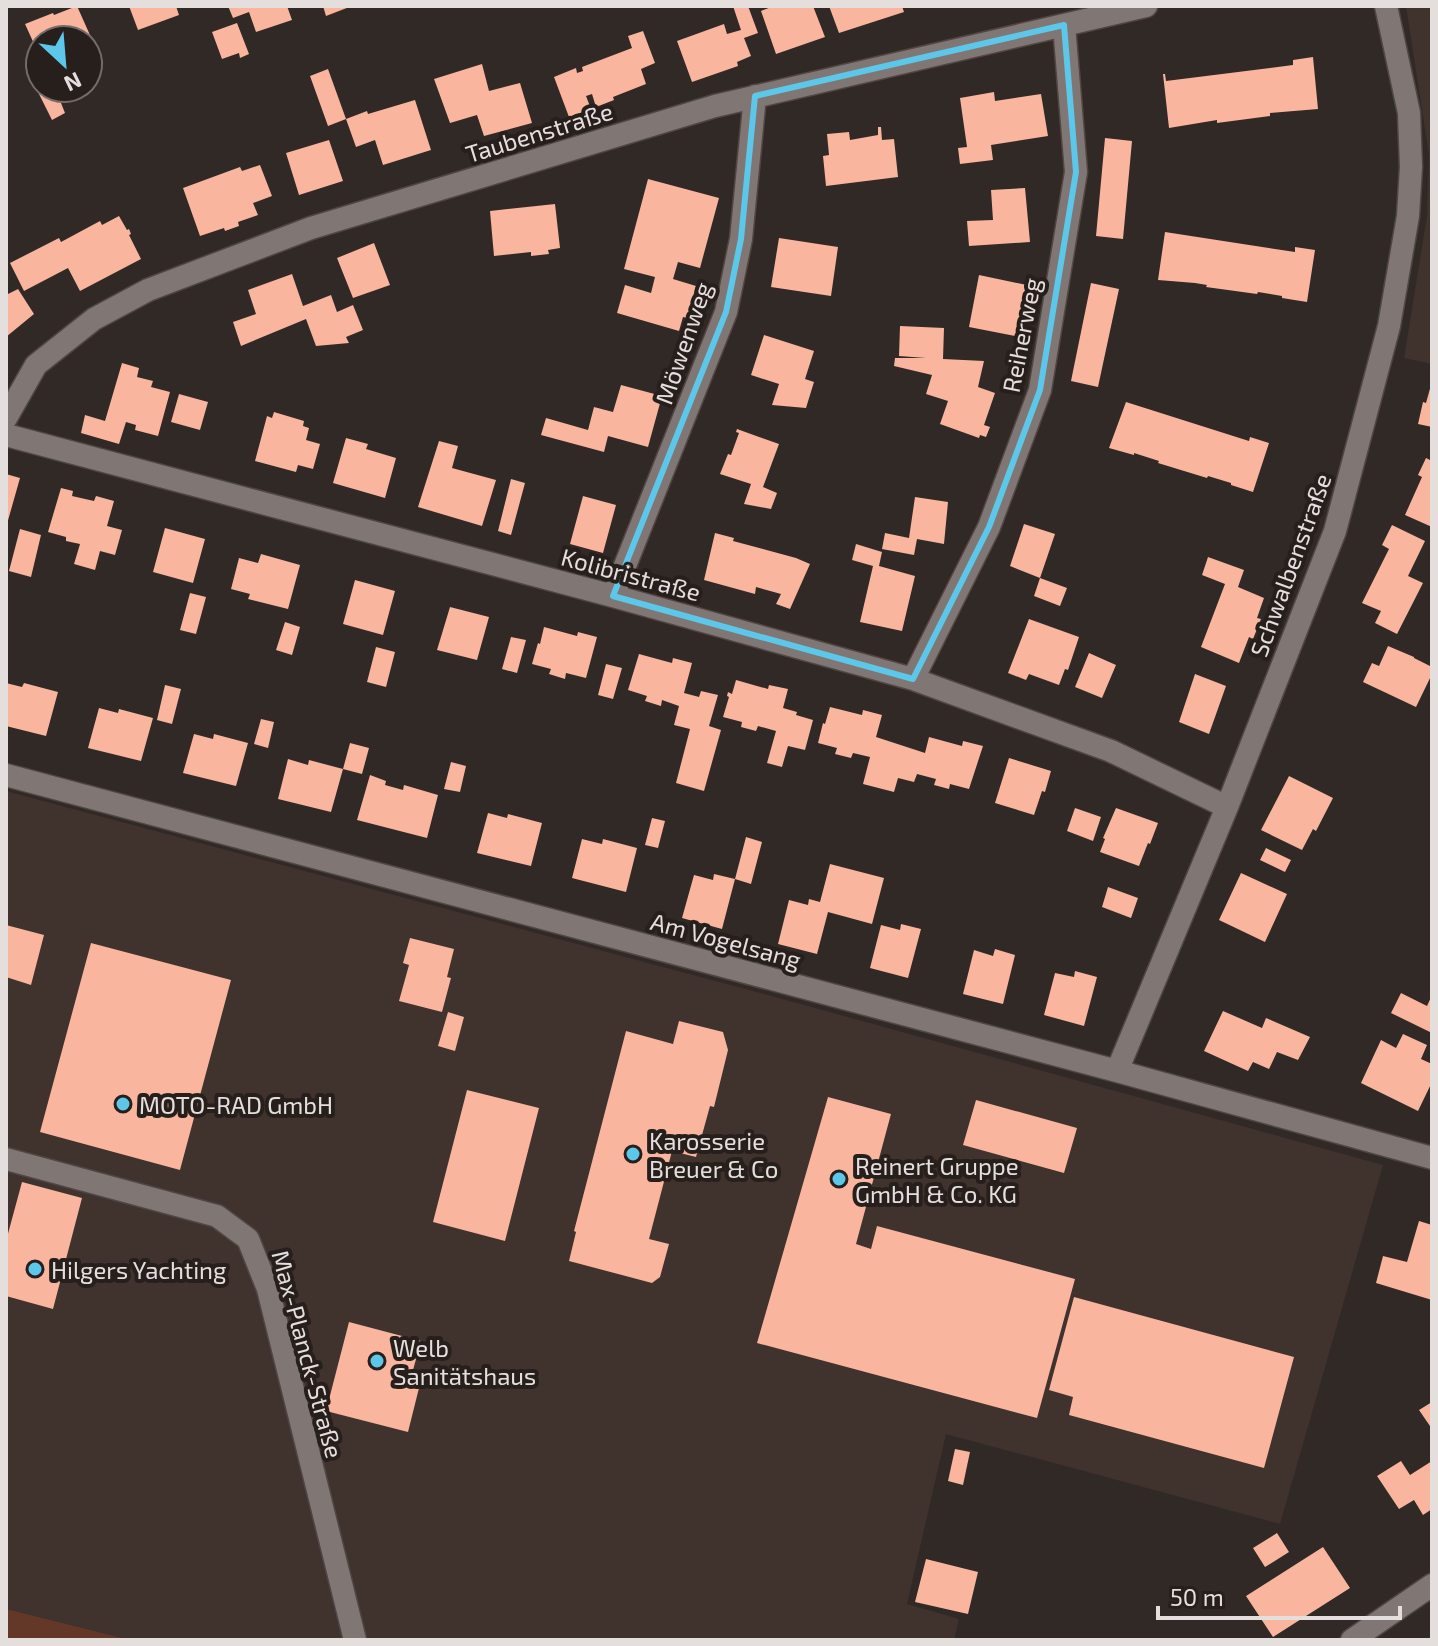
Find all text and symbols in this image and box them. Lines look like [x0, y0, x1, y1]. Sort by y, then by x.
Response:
north arrow [24, 24, 104, 104]
text: N [60, 68, 86, 98]
street label: Taubenstraße [462, 96, 616, 168]
street label: Reiherweg [996, 275, 1046, 395]
street label: Möwenweg [649, 278, 717, 408]
street label: Schwalbenstraße [1243, 469, 1337, 661]
street label: Kolibristraße [558, 541, 704, 607]
street label: Am Vogelsang [648, 906, 804, 974]
place label: MOTO-RAD GmbH [139, 1090, 333, 1119]
marker: MOTO-RAD GmbH [114, 1095, 132, 1113]
place label: Karosserie Breuer & Co [649, 1126, 778, 1183]
marker: Karosserie Breuer & Co [624, 1145, 642, 1163]
place label: Reinert Gruppe GmbH & Co. KG [855, 1151, 1019, 1208]
marker: Reinert Gruppe GmbH & Co. KG [830, 1170, 848, 1188]
street label: Max-Planck-Straße [266, 1247, 350, 1461]
place label: Hilgers Yachting [51, 1255, 226, 1284]
marker: Hilgers Yachting [26, 1260, 44, 1278]
place label: Welb Sanitätshaus [393, 1333, 536, 1390]
marker: Welb Sanitätshaus [368, 1352, 386, 1370]
scale bar [1158, 1570, 1400, 1620]
text: 50 m [1170, 1582, 1224, 1611]

